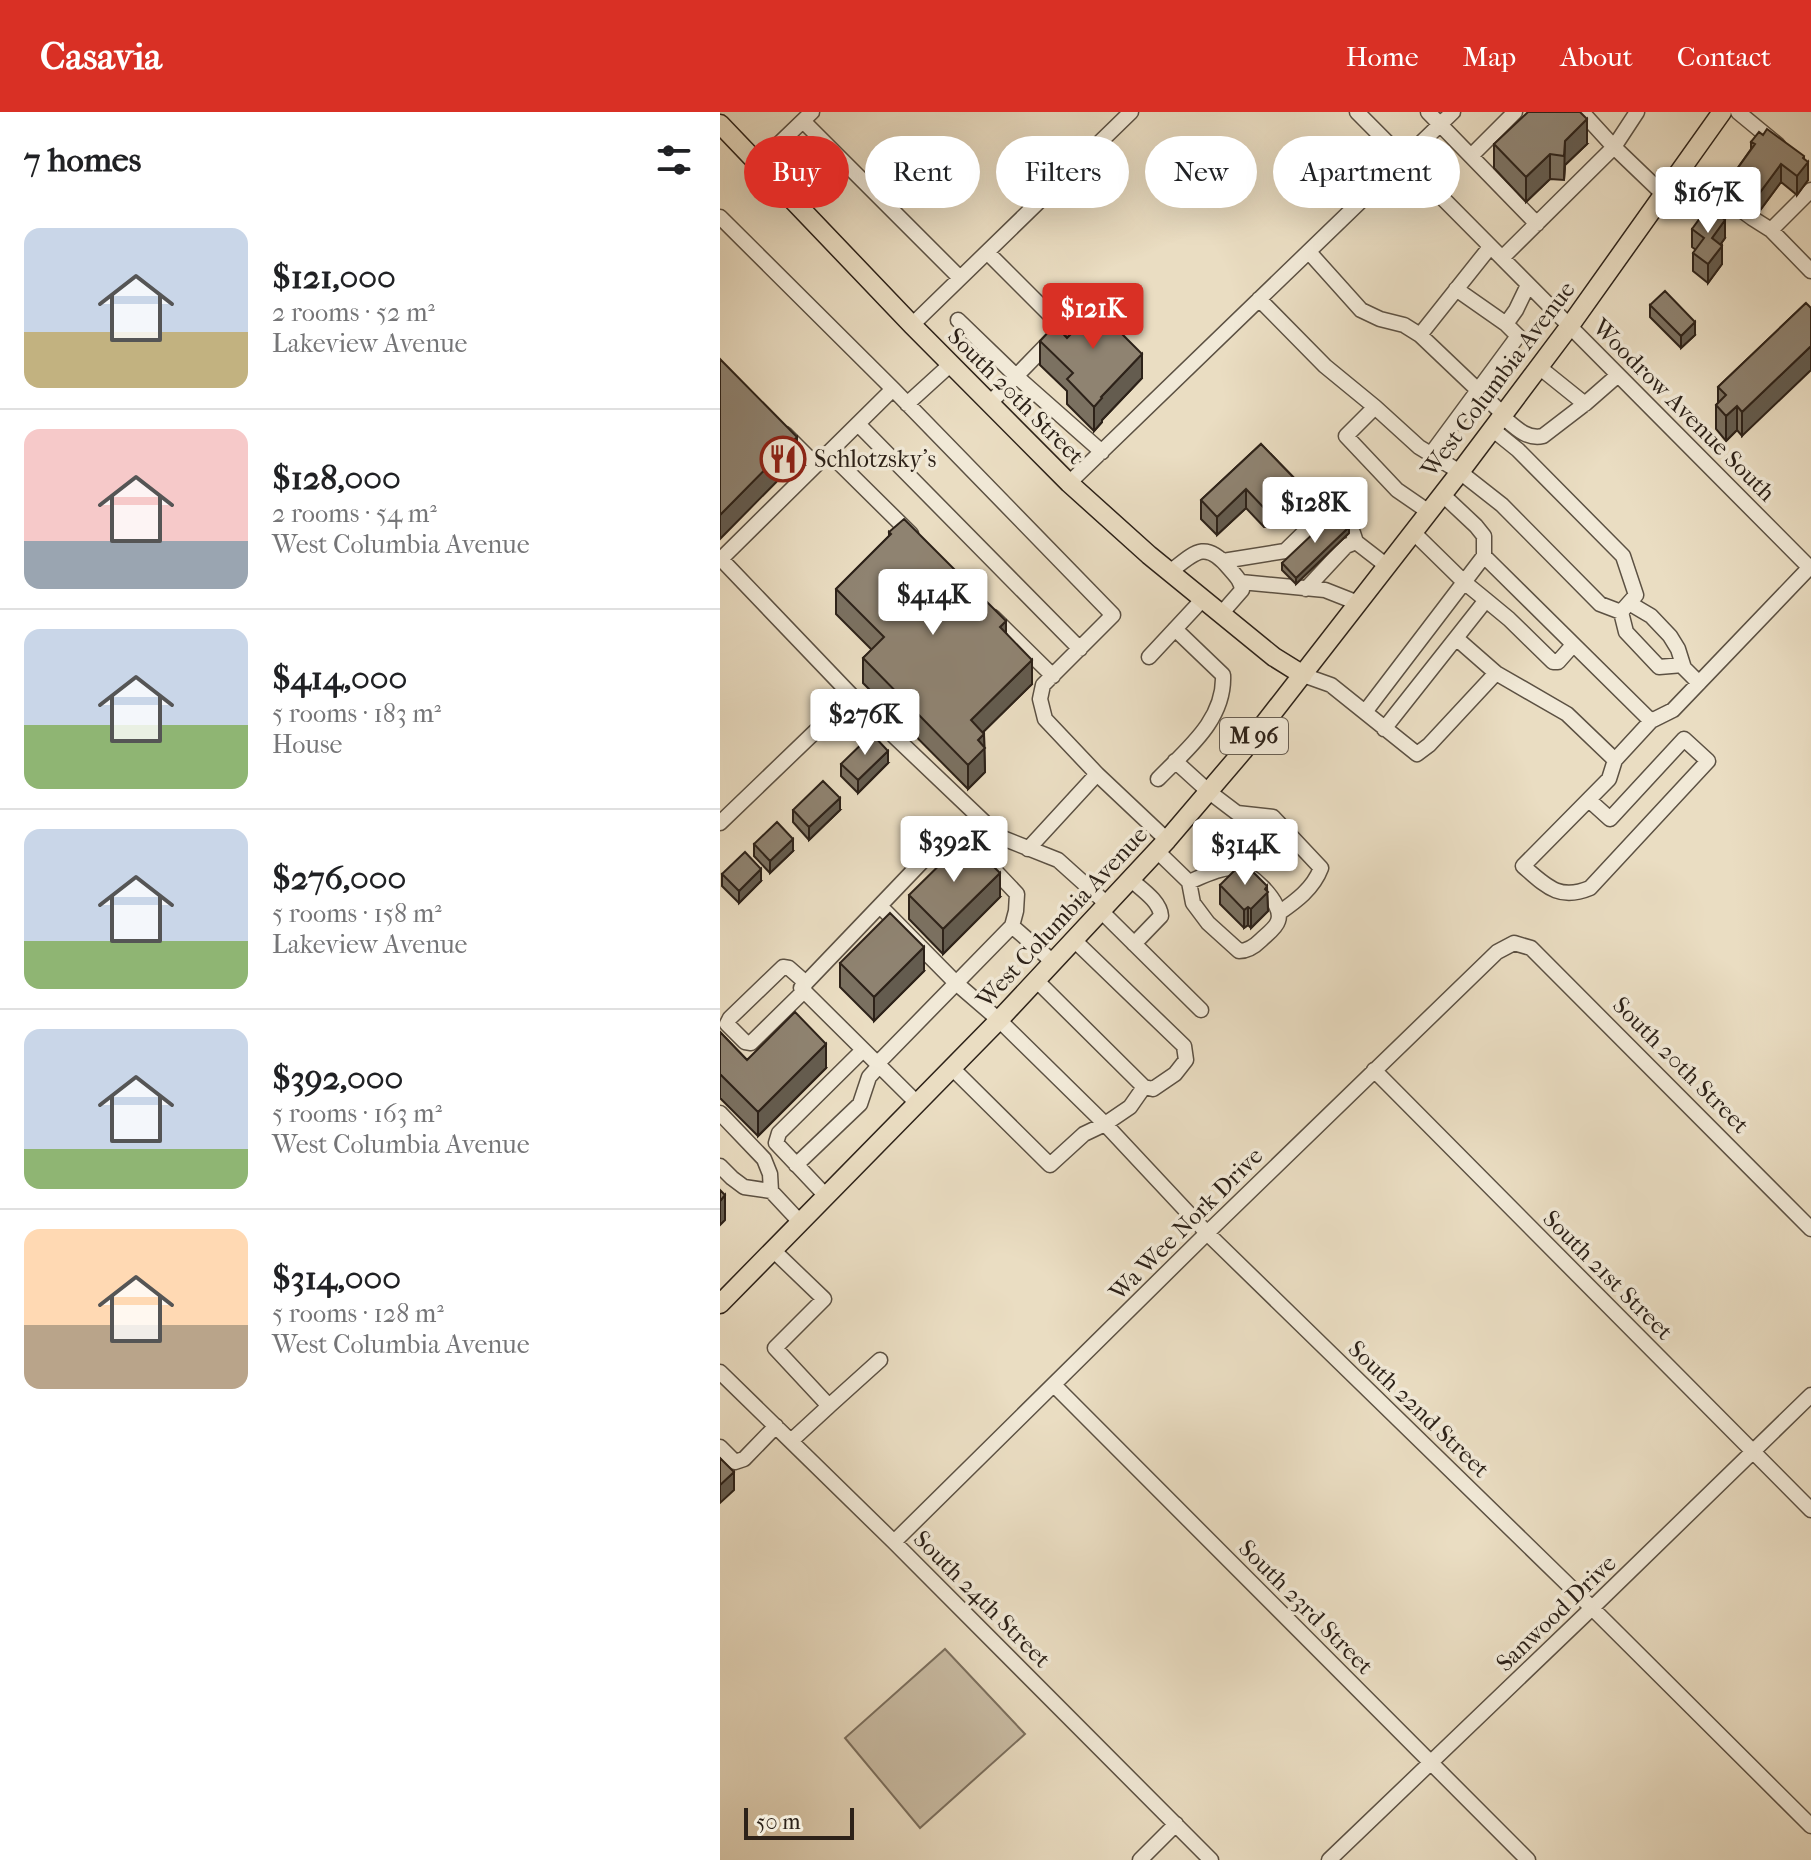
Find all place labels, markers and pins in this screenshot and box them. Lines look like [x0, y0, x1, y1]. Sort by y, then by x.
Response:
pin: $167K [1652, 167, 1764, 235]
pin: $121K [1037, 283, 1149, 351]
restaurant icon: Schlotzsky's [759, 435, 807, 483]
place label: Schlotzsky's [814, 445, 937, 473]
pin: $128K [1259, 477, 1371, 545]
pin: $414K [877, 569, 989, 637]
pin: $276K [809, 689, 921, 757]
pin: $392K [898, 816, 1010, 884]
pin: $314K [1189, 819, 1301, 887]

